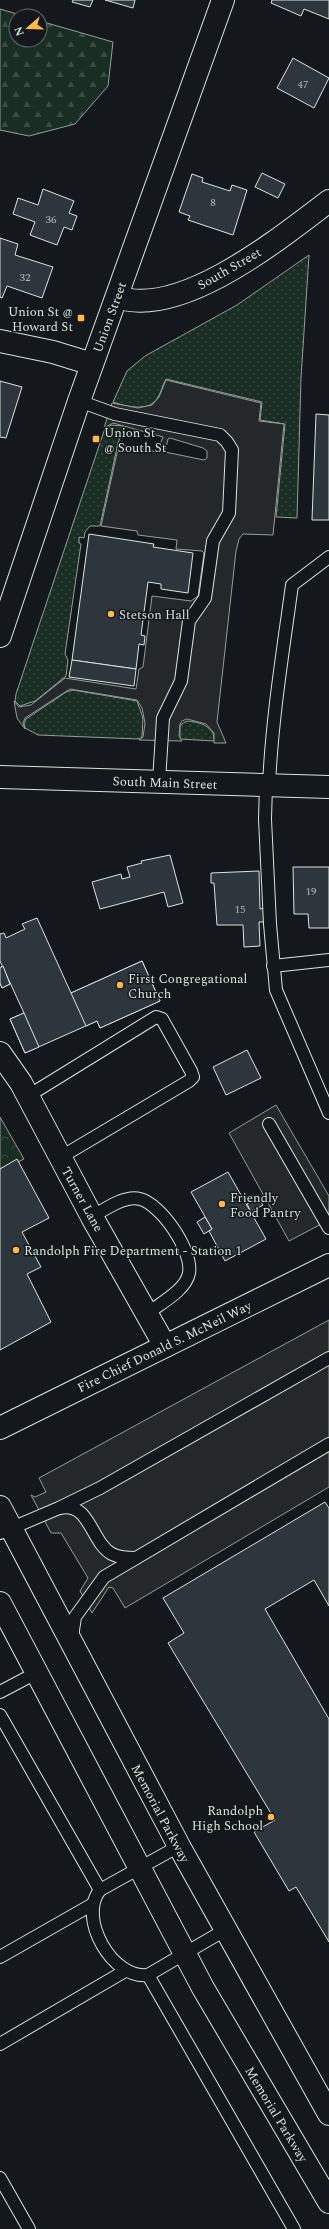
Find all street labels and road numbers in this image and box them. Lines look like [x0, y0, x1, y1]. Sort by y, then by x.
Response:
street label: South Street [194, 242, 266, 295]
street label: Union Street [88, 279, 132, 355]
street label: South Main Street [112, 771, 218, 795]
street label: Turner Lane [56, 1163, 108, 1236]
street label: Fire Chief Donald S. McNeil Way [74, 1296, 256, 1398]
street label: Memorial Parkway [126, 1761, 195, 1867]
street label: Memorial Parkway [240, 2063, 313, 2167]

